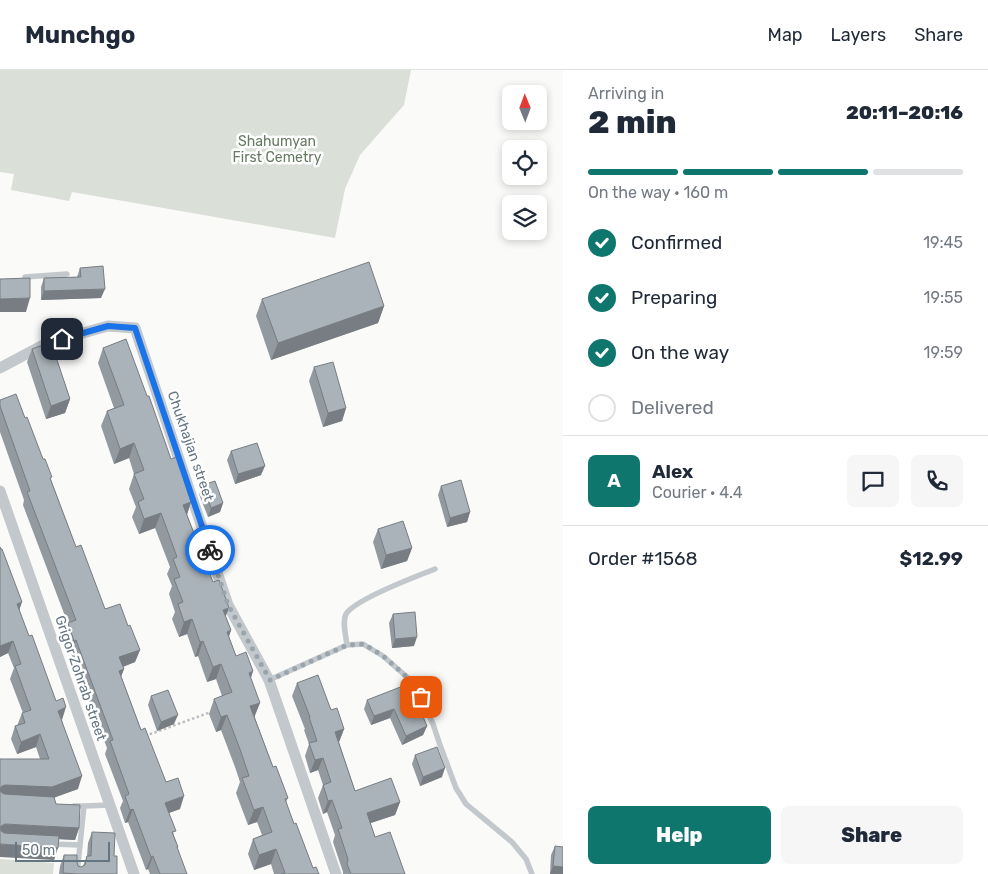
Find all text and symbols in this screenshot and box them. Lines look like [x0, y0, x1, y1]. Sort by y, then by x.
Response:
text: Munchgo [25, 21, 135, 49]
text: Map [768, 24, 803, 46]
text: Layers [831, 24, 886, 46]
text: Share [914, 24, 963, 46]
text: Arriving in [588, 84, 664, 103]
north arrow [502, 85, 548, 130]
map controls [502, 85, 547, 240]
text: 20:11–20:16 [846, 101, 963, 124]
text: 2 min [588, 103, 677, 141]
park label: Shahumyan First Cemetry [233, 133, 322, 166]
button: locate [502, 140, 547, 185]
text: On the way · 160 m [588, 183, 728, 202]
button: layers [502, 195, 547, 240]
icon: check [588, 229, 616, 257]
text: Confirmed [631, 231, 722, 254]
text: 19:45 [923, 233, 963, 252]
icon: check [588, 284, 616, 312]
text: Preparing [631, 286, 717, 309]
text: 19:55 [924, 288, 963, 307]
pin [41, 318, 83, 360]
icon: home [48, 325, 76, 353]
icon: check [588, 339, 616, 367]
text: On the way [631, 341, 729, 364]
text: 19:59 [924, 343, 963, 362]
street label: Chukhajian street [164, 389, 218, 504]
text: Delivered [631, 396, 714, 419]
button: chat [847, 455, 899, 507]
button: phone [911, 455, 963, 507]
text: Alex [652, 460, 693, 483]
text: A [607, 469, 621, 492]
text: Courier · 4.4 [652, 483, 743, 502]
courier [185, 525, 235, 575]
icon: bike [196, 536, 224, 564]
text: Order #1568 [588, 547, 697, 570]
text: $12.99 [900, 547, 963, 570]
street label: Grigor Zohrab street [51, 613, 110, 744]
pin [400, 676, 442, 718]
icon: bag [407, 683, 435, 711]
button: Help [588, 806, 771, 864]
button: Share [781, 806, 963, 864]
scale bar [15, 839, 110, 862]
text: 50 m [22, 842, 55, 859]

